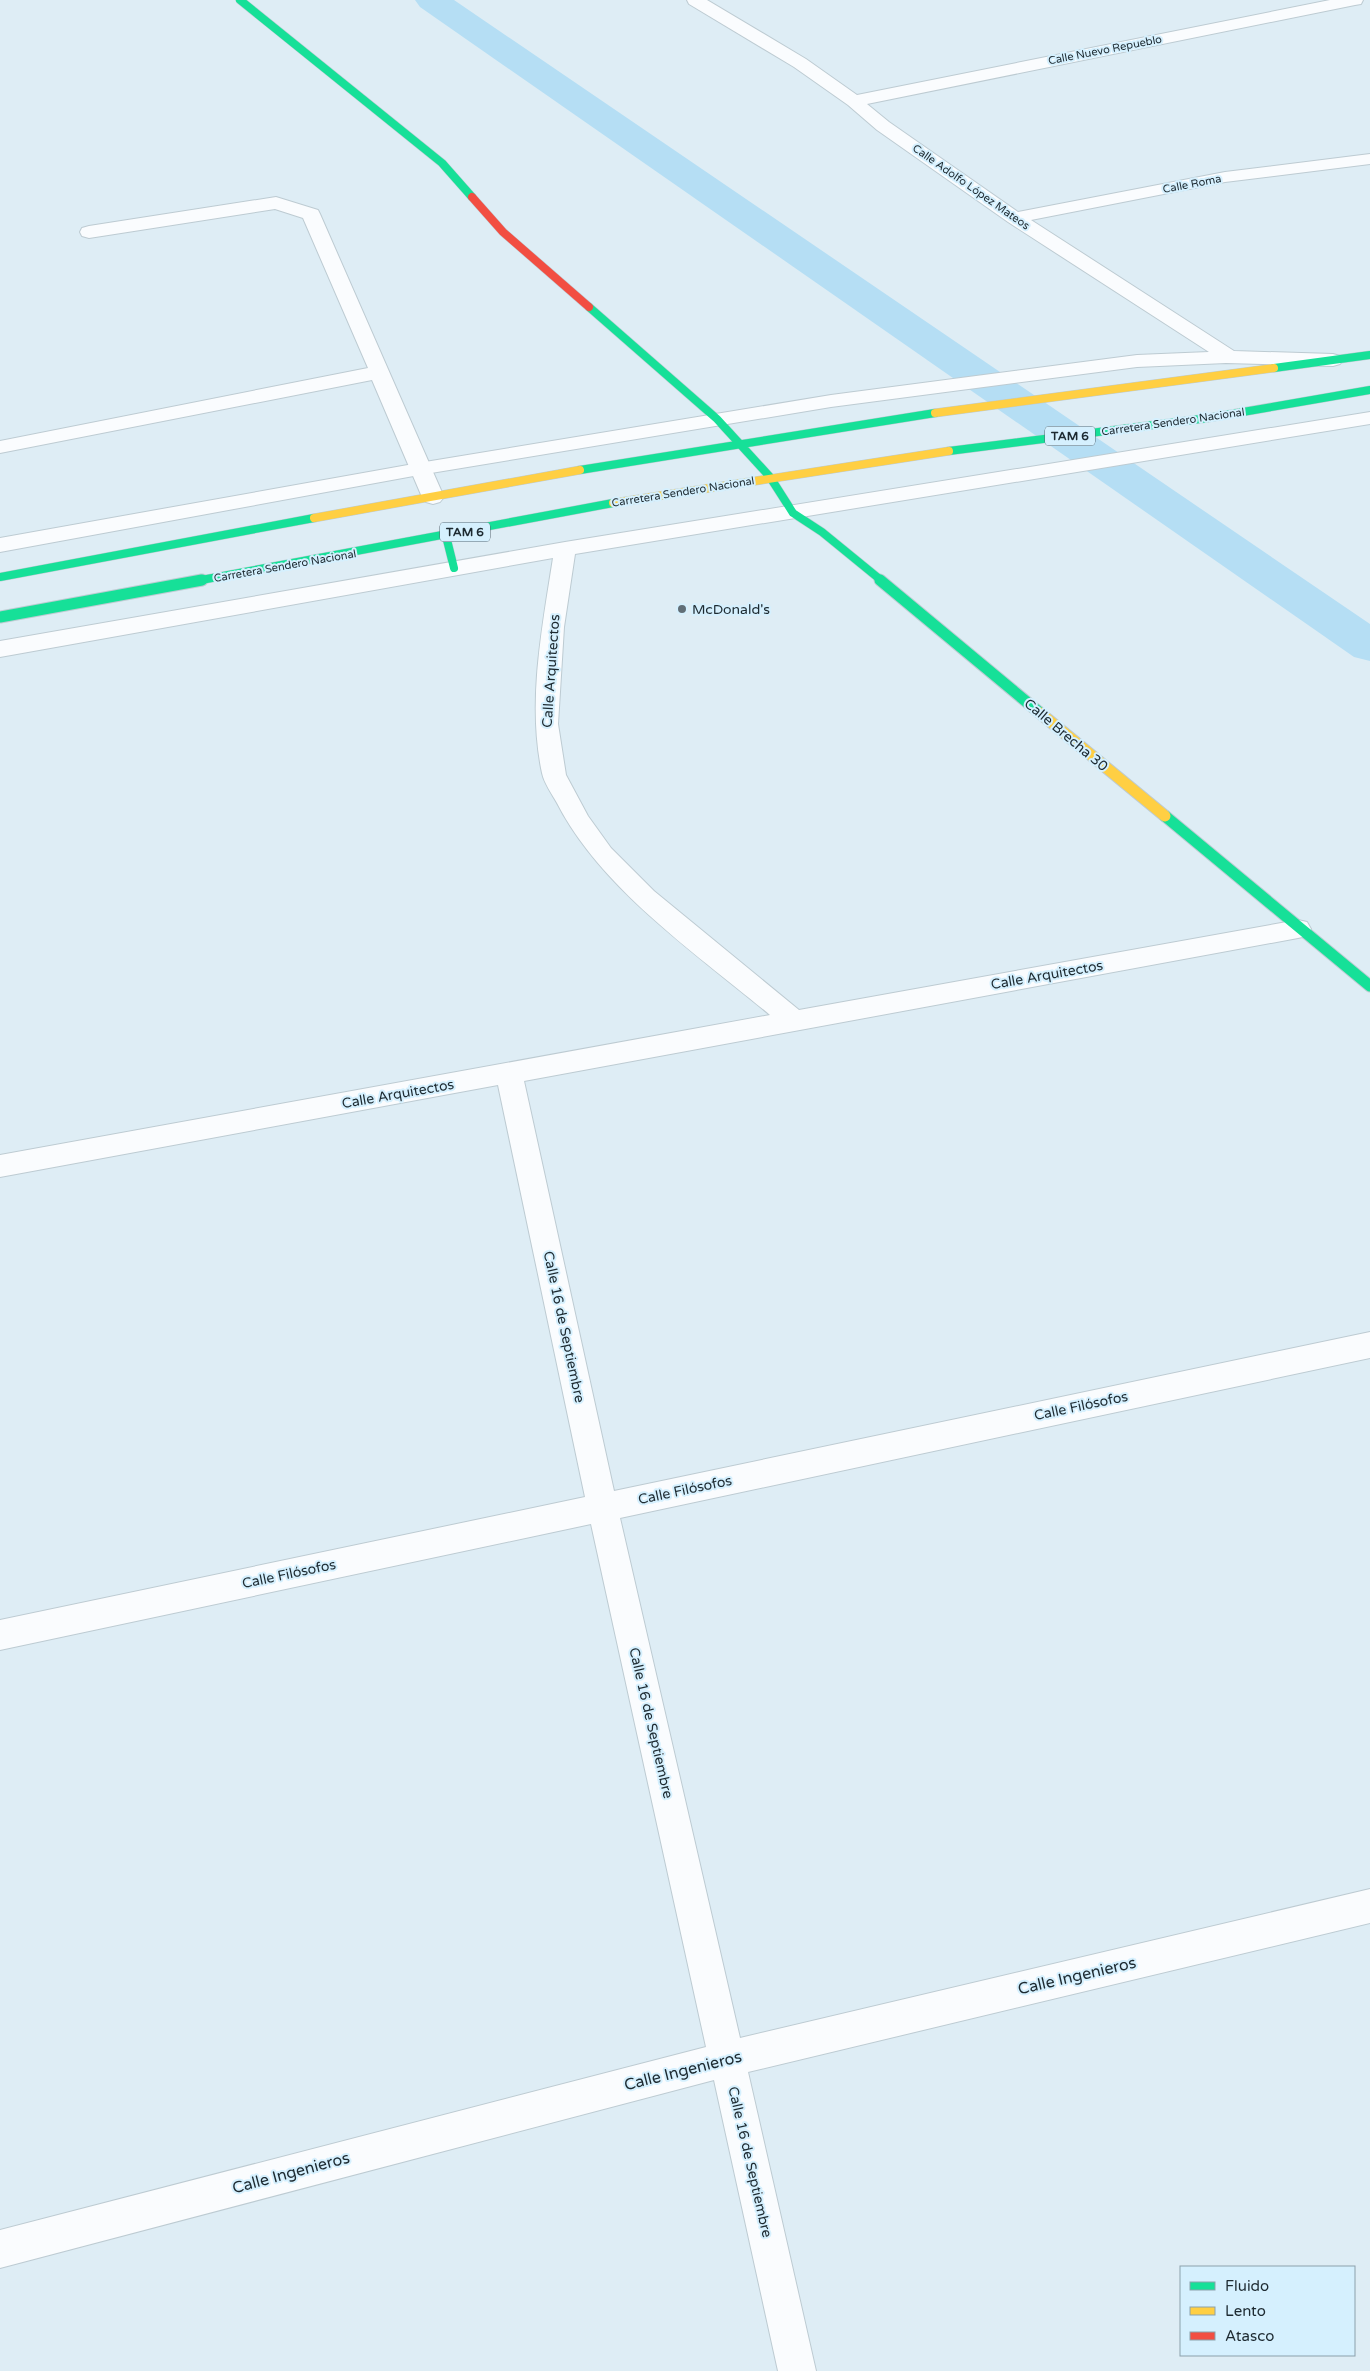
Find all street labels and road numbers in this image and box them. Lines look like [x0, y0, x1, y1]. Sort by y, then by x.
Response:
street label: Calle Nuevo Repueblo [1047, 33, 1163, 67]
street label: Calle Adolfo López Mateos [910, 142, 1032, 232]
street label: Calle Roma [1162, 172, 1222, 196]
street label: Carretera Sendero Nacional [1101, 406, 1245, 438]
road number: TAM 6 [1045, 426, 1095, 446]
street label: Carretera Sendero Nacional [611, 474, 755, 510]
road number: TAM 6 [440, 522, 490, 542]
street label: Carretera Sendero Nacional [213, 547, 357, 585]
street label: Calle Arquitectos [539, 613, 563, 728]
street label: Calle Brecha 30 [1021, 695, 1111, 775]
street label: Calle Arquitectos [990, 957, 1105, 993]
street label: Calle Arquitectos [341, 1076, 456, 1112]
street label: Calle 16 de Septiembre [540, 1250, 588, 1404]
street label: Calle Filósofos [1033, 1388, 1130, 1424]
street label: Calle Filósofos [637, 1472, 734, 1508]
street label: Calle Filósofos [241, 1556, 338, 1592]
street label: Calle 16 de Septiembre [625, 1646, 677, 1800]
street label: Calle Ingenieros [1016, 1953, 1138, 1999]
street label: Calle Ingenieros [622, 2047, 744, 2095]
street label: Calle 16 de Septiembre [724, 2085, 776, 2239]
street label: Calle Ingenieros [230, 2148, 352, 2198]

